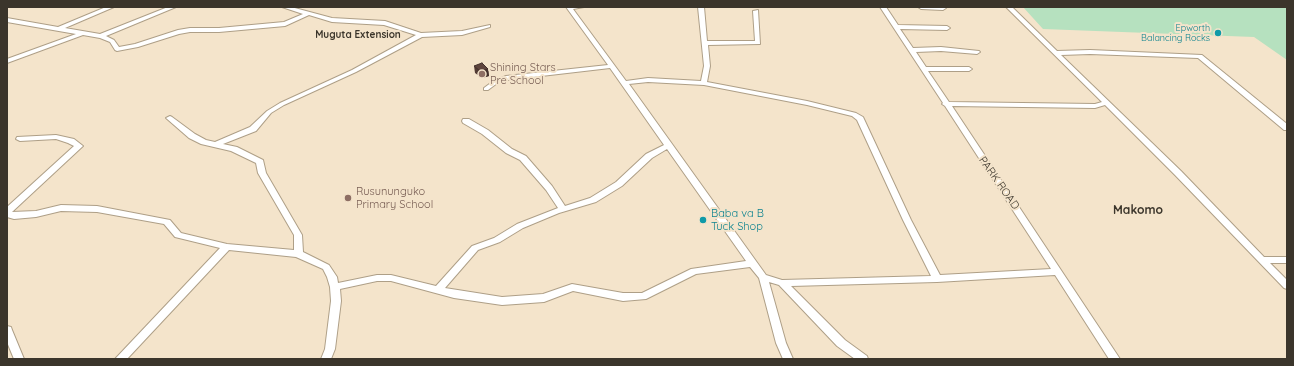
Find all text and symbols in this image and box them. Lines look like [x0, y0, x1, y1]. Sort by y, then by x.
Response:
place label: Epworth Balancing Rocks [1141, 23, 1210, 44]
marker: Epworth Balancing Rocks [1213, 28, 1223, 38]
district label: Muguta Extension [315, 29, 401, 41]
place label: Shining Stars Pre School [490, 61, 556, 87]
marker: Shining Stars Pre School [477, 69, 487, 79]
street label: PARK ROAD [976, 154, 1022, 212]
place label: Rusununguko Primary School [356, 185, 433, 211]
marker: Rusununguko Primary School [343, 193, 353, 203]
district label: Makomo [1113, 203, 1163, 217]
place label: Baba va B Tuck Shop [711, 207, 764, 233]
marker: Baba va B Tuck Shop [698, 215, 708, 225]

